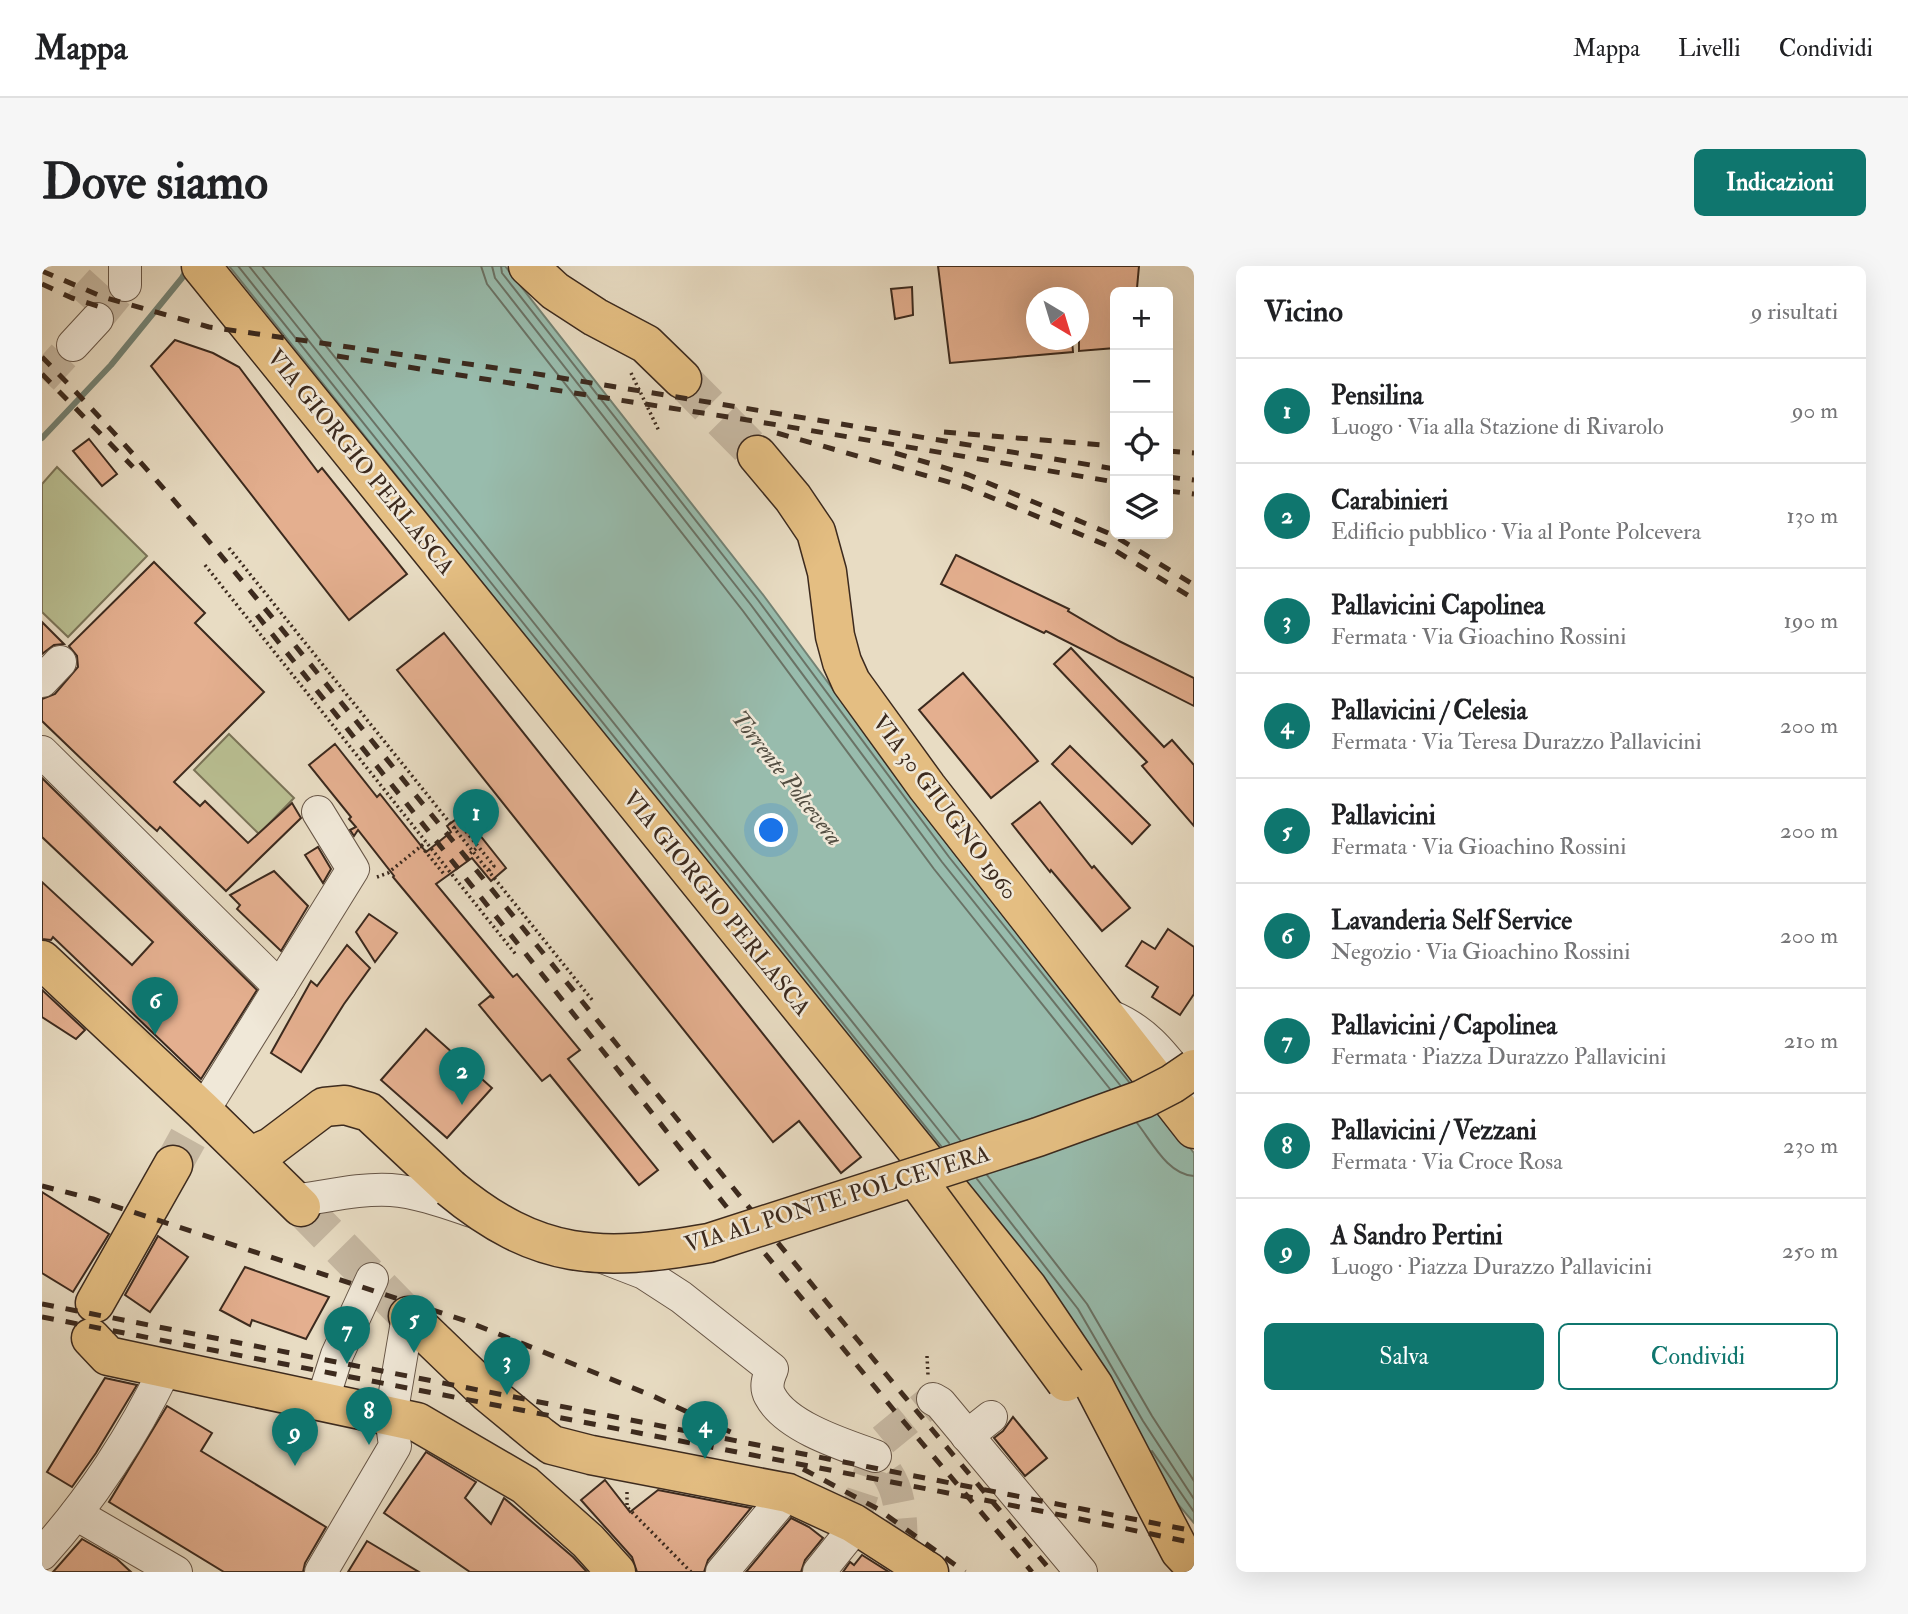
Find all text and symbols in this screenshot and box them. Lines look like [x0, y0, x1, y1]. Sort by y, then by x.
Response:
text: Mappa [35, 28, 127, 69]
text: Mappa [1573, 33, 1640, 64]
text: Livelli [1678, 33, 1741, 64]
text: Condividi [1779, 33, 1873, 64]
button: Indicazioni [1694, 149, 1866, 216]
text: Dove siamo [42, 152, 268, 213]
north arrow [1026, 287, 1089, 350]
map controls [1110, 287, 1173, 539]
button: + [1110, 287, 1173, 350]
text: Vicino [1264, 293, 1343, 330]
text: 9 risultati [1751, 297, 1838, 326]
street label: VIA GIORGIO PERLASCA [261, 343, 461, 581]
button: − [1110, 350, 1173, 413]
text: Pensilina [1331, 380, 1423, 412]
text: 1 [1283, 396, 1291, 425]
text: 90 m [1792, 396, 1838, 425]
text: Luogo · Via alla Stazione di Rivarolo [1331, 412, 1664, 441]
button: locate [1110, 413, 1173, 476]
button: layers [1110, 476, 1173, 539]
text: Carabinieri [1331, 485, 1448, 517]
text: 2 [1281, 501, 1293, 530]
text: 130 m [1786, 501, 1838, 530]
text: Edificio pubblico · Via al Ponte Polcevera [1331, 517, 1701, 546]
text: Pallavicini Capolinea [1331, 590, 1545, 622]
text: 3 [1283, 606, 1291, 635]
text: 190 m [1784, 606, 1838, 635]
text: Fermata · Via Gioachino Rossini [1331, 622, 1626, 651]
text: Pallavicini / Celesia [1331, 695, 1527, 727]
water label: Torrente Polcevera [724, 704, 850, 852]
street label: VIA 30 GIUGNO 1960 [866, 709, 1024, 905]
text: 4 [1281, 711, 1293, 740]
text: 200 m [1780, 711, 1838, 740]
text: Fermata · Via Teresa Durazzo Pallavicini [1331, 727, 1702, 756]
street label: VIA GIORGIO PERLASCA [617, 784, 817, 1022]
pin: 1 [453, 789, 499, 847]
text: Pallavicini [1331, 800, 1436, 832]
your location [754, 813, 788, 847]
text: 5 [1282, 816, 1292, 845]
text: 200 m [1780, 816, 1838, 845]
text: Fermata · Via Gioachino Rossini [1331, 832, 1626, 861]
text: Lavanderia Self Service [1331, 905, 1572, 937]
text: 6 [1281, 921, 1293, 950]
text: 200 m [1780, 921, 1838, 950]
text: Negozio · Via Gioachino Rossini [1331, 937, 1630, 966]
pin: 6 [132, 977, 178, 1035]
text: Pallavicini / Capolinea [1331, 1010, 1557, 1042]
text: 7 [1282, 1026, 1292, 1055]
text: 210 m [1784, 1026, 1838, 1055]
text: Fermata · Piazza Durazzo Pallavicini [1331, 1042, 1666, 1071]
pin: 2 [439, 1047, 485, 1105]
text: Pallavicini / Vezzani [1331, 1115, 1537, 1147]
text: 8 [1282, 1131, 1292, 1160]
text: 230 m [1783, 1131, 1838, 1160]
street label: VIA AL PONTE POLCEVERA [681, 1139, 994, 1259]
text: Fermata · Via Croce Rosa [1331, 1147, 1563, 1176]
text: A Sandro Pertini [1331, 1220, 1503, 1252]
text: 9 [1281, 1236, 1293, 1265]
text: 250 m [1782, 1236, 1838, 1265]
text: Luogo · Piazza Durazzo Pallavicini [1331, 1252, 1652, 1281]
pin: 5 [391, 1295, 437, 1353]
pin: 7 [324, 1306, 370, 1364]
button: Salva [1264, 1323, 1544, 1390]
button: Condividi [1558, 1323, 1838, 1390]
pin: 3 [484, 1337, 530, 1395]
pin: 8 [346, 1387, 392, 1445]
pin: 4 [682, 1401, 728, 1459]
pin: 9 [272, 1408, 318, 1466]

